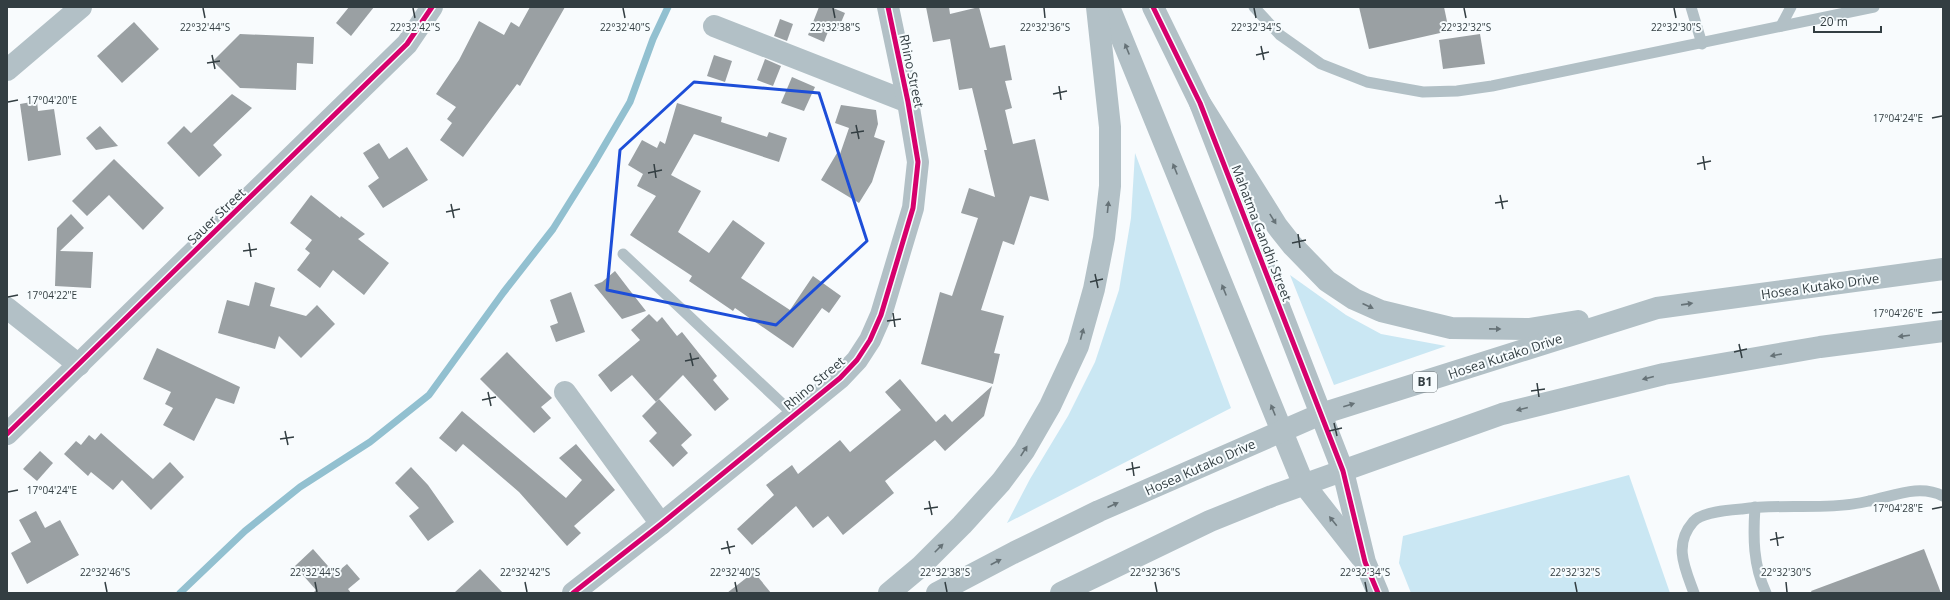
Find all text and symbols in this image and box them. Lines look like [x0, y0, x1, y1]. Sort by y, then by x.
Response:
scale bar [1814, 8, 1881, 34]
text: 20 m [1820, 13, 1848, 30]
text: 22°32'44"S [180, 20, 230, 34]
text: 22°32'42"S [390, 20, 440, 34]
text: 22°32'40"S [600, 20, 650, 34]
text: 22°32'38"S [810, 20, 860, 34]
text: 22°32'36"S [1020, 20, 1070, 34]
text: 22°32'34"S [1231, 20, 1281, 34]
text: 22°32'32"S [1441, 20, 1491, 34]
text: 22°32'30"S [1651, 20, 1701, 34]
street label: Rhino Street [895, 33, 929, 110]
one-way arrow [1123, 42, 1129, 54]
text: 17°04'20"E [27, 93, 77, 107]
text: 17°04'24"E [1873, 111, 1923, 125]
street label: Mahatma Gandhi Street [1228, 162, 1296, 304]
one-way arrow [1172, 163, 1178, 175]
street label: Sauer Street [183, 183, 249, 248]
one-way arrow [1105, 201, 1111, 213]
one-way arrow [1269, 214, 1277, 224]
street label: Hosea Kutako Drive [1760, 269, 1880, 303]
one-way arrow [1221, 283, 1227, 295]
text: 17°04'22"E [27, 288, 77, 302]
one-way arrow [1681, 301, 1693, 307]
one-way arrow [1362, 303, 1374, 309]
text: 17°04'26"E [1873, 306, 1923, 320]
one-way arrow [1489, 326, 1502, 332]
one-way arrow [1079, 328, 1085, 341]
street label: Hosea Kutako Drive [1446, 329, 1564, 383]
one-way arrow [1898, 333, 1910, 339]
street label: Rhino Street [780, 352, 849, 414]
one-way arrow [1770, 352, 1782, 358]
road number: B1 [1413, 372, 1437, 392]
one-way arrow [1642, 376, 1654, 382]
one-way arrow [1343, 402, 1355, 408]
one-way arrow [1270, 404, 1276, 416]
one-way arrow [1515, 407, 1528, 413]
street label: Hosea Kutako Drive [1142, 435, 1258, 499]
one-way arrow [1020, 445, 1028, 456]
text: 17°04'24"E [27, 483, 77, 497]
text: 17°04'28"E [1873, 501, 1923, 515]
one-way arrow [1107, 502, 1119, 508]
one-way arrow [1328, 515, 1337, 526]
one-way arrow [934, 543, 944, 553]
one-way arrow [990, 558, 1002, 565]
text: 22°32'46"S [80, 565, 130, 579]
text: 22°32'44"S [290, 565, 340, 579]
text: 22°32'42"S [500, 565, 550, 579]
text: 22°32'40"S [710, 565, 760, 579]
text: 22°32'38"S [920, 565, 970, 579]
text: 22°32'36"S [1130, 565, 1180, 579]
text: 22°32'34"S [1340, 565, 1390, 579]
text: 22°32'32"S [1550, 565, 1600, 579]
text: 22°32'30"S [1761, 565, 1811, 579]

